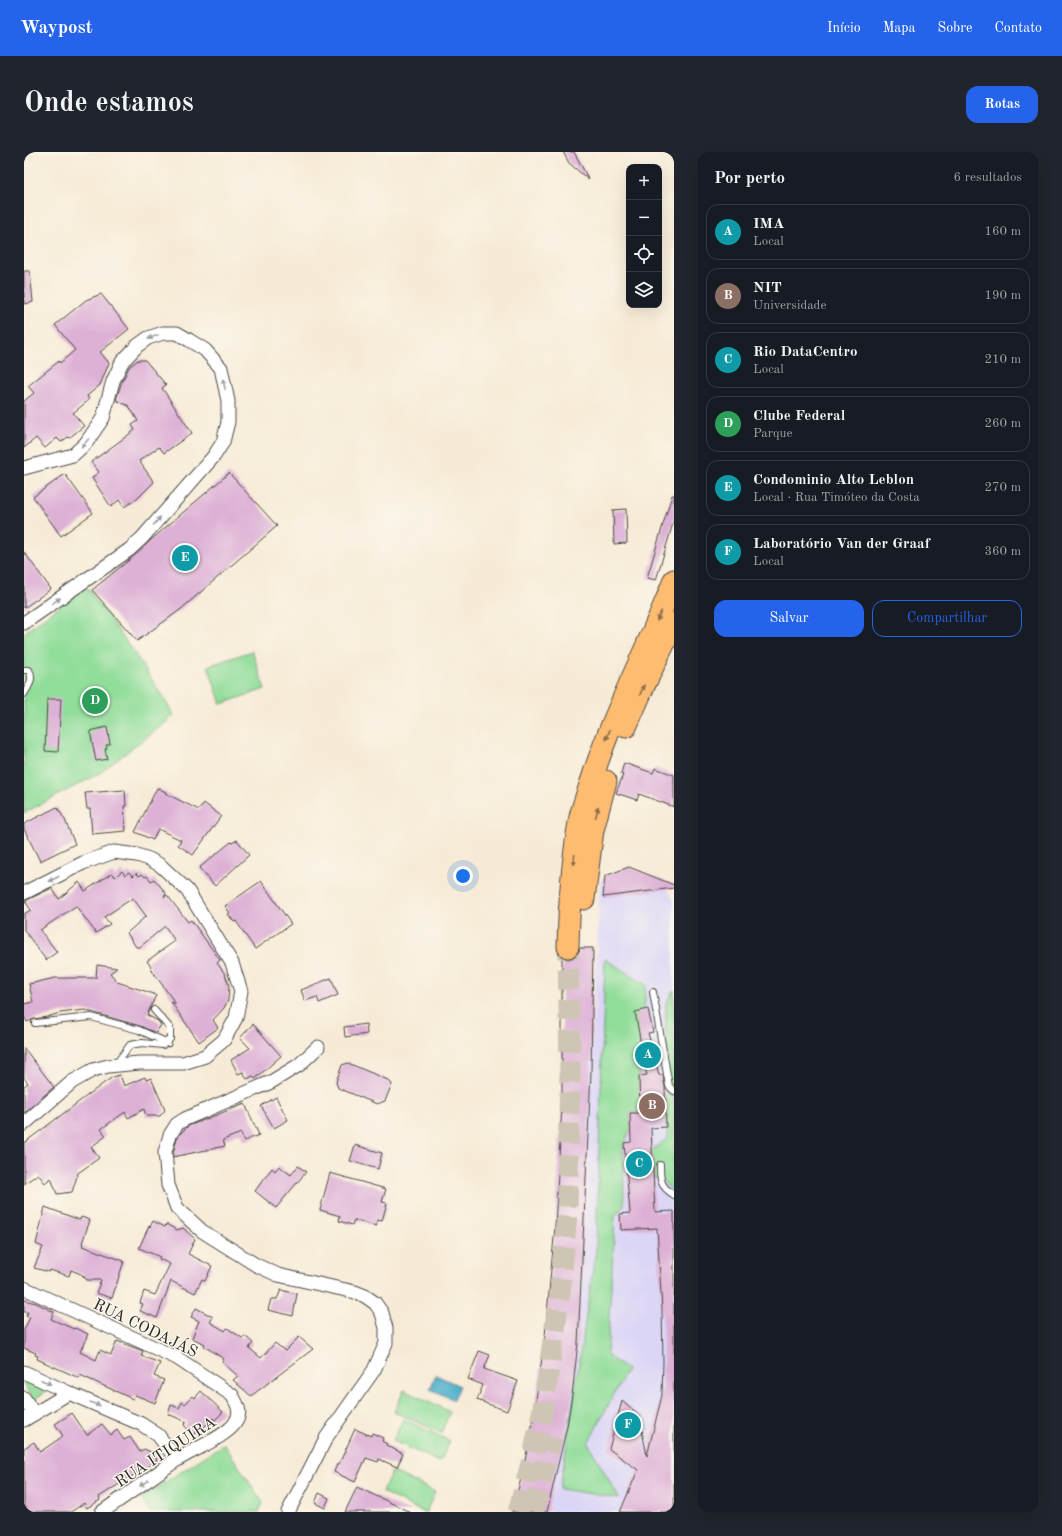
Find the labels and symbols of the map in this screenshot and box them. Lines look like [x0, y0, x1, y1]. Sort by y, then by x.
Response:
one-way arrow [146, 335, 158, 341]
one-way arrow [221, 377, 227, 390]
one-way arrow [81, 438, 90, 448]
one-way arrow [153, 515, 162, 526]
pin: E [172, 543, 198, 573]
one-way arrow [51, 597, 61, 605]
one-way arrow [656, 610, 662, 621]
one-way arrow [639, 685, 645, 696]
pin: D [82, 686, 108, 716]
one-way arrow [604, 729, 610, 741]
one-way arrow [595, 806, 601, 818]
one-way arrow [571, 854, 577, 866]
your location [453, 866, 473, 886]
one-way arrow [48, 875, 60, 882]
pin: A [635, 1040, 661, 1070]
pin: B [639, 1091, 665, 1121]
pin: C [626, 1149, 652, 1179]
street label: RUA CODAJÁS [90, 1293, 202, 1361]
one-way arrow [41, 1379, 52, 1385]
one-way arrow [89, 1401, 100, 1407]
pin: F [615, 1410, 641, 1440]
street label: RUA ITIQUIRA [113, 1414, 219, 1491]
one-way arrow [139, 1479, 150, 1487]

